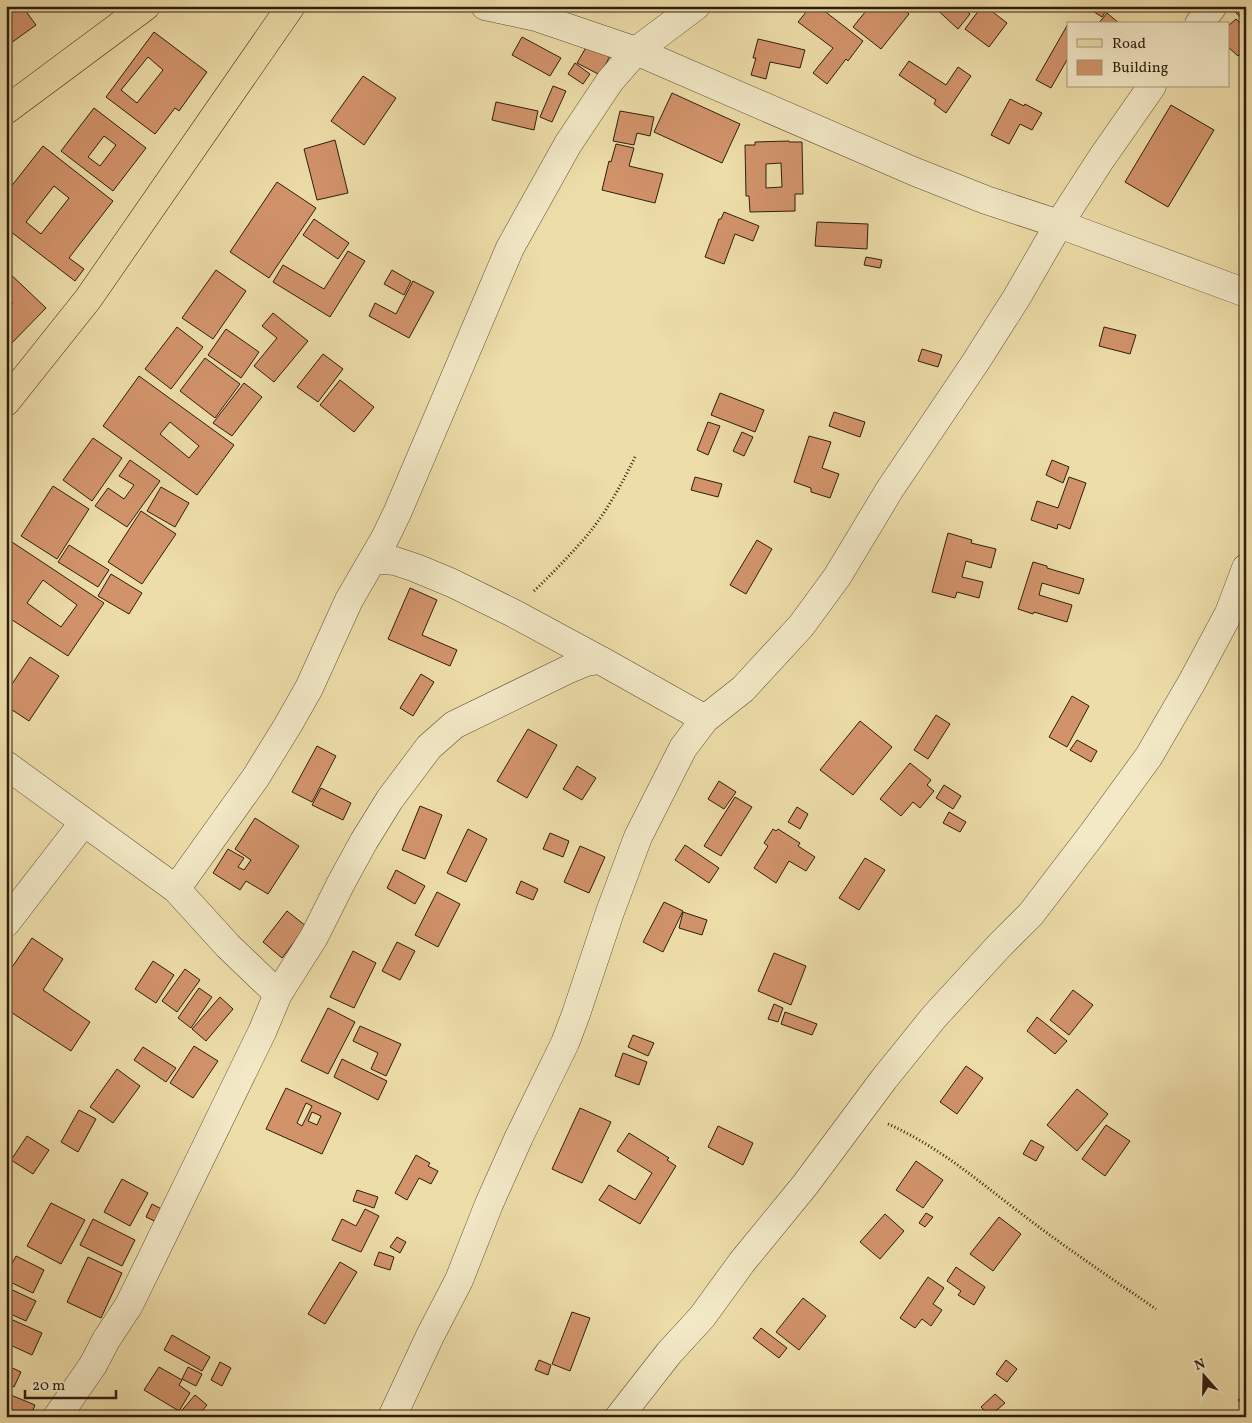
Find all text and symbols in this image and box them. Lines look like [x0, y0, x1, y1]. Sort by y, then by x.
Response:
legend [1067, 22, 1230, 88]
text: Road [1112, 34, 1146, 55]
text: Building [1112, 58, 1169, 79]
north arrow [1180, 1350, 1230, 1400]
text: N [1192, 1355, 1208, 1376]
scale bar [25, 1368, 116, 1400]
text: 20 m [32, 1376, 65, 1397]

